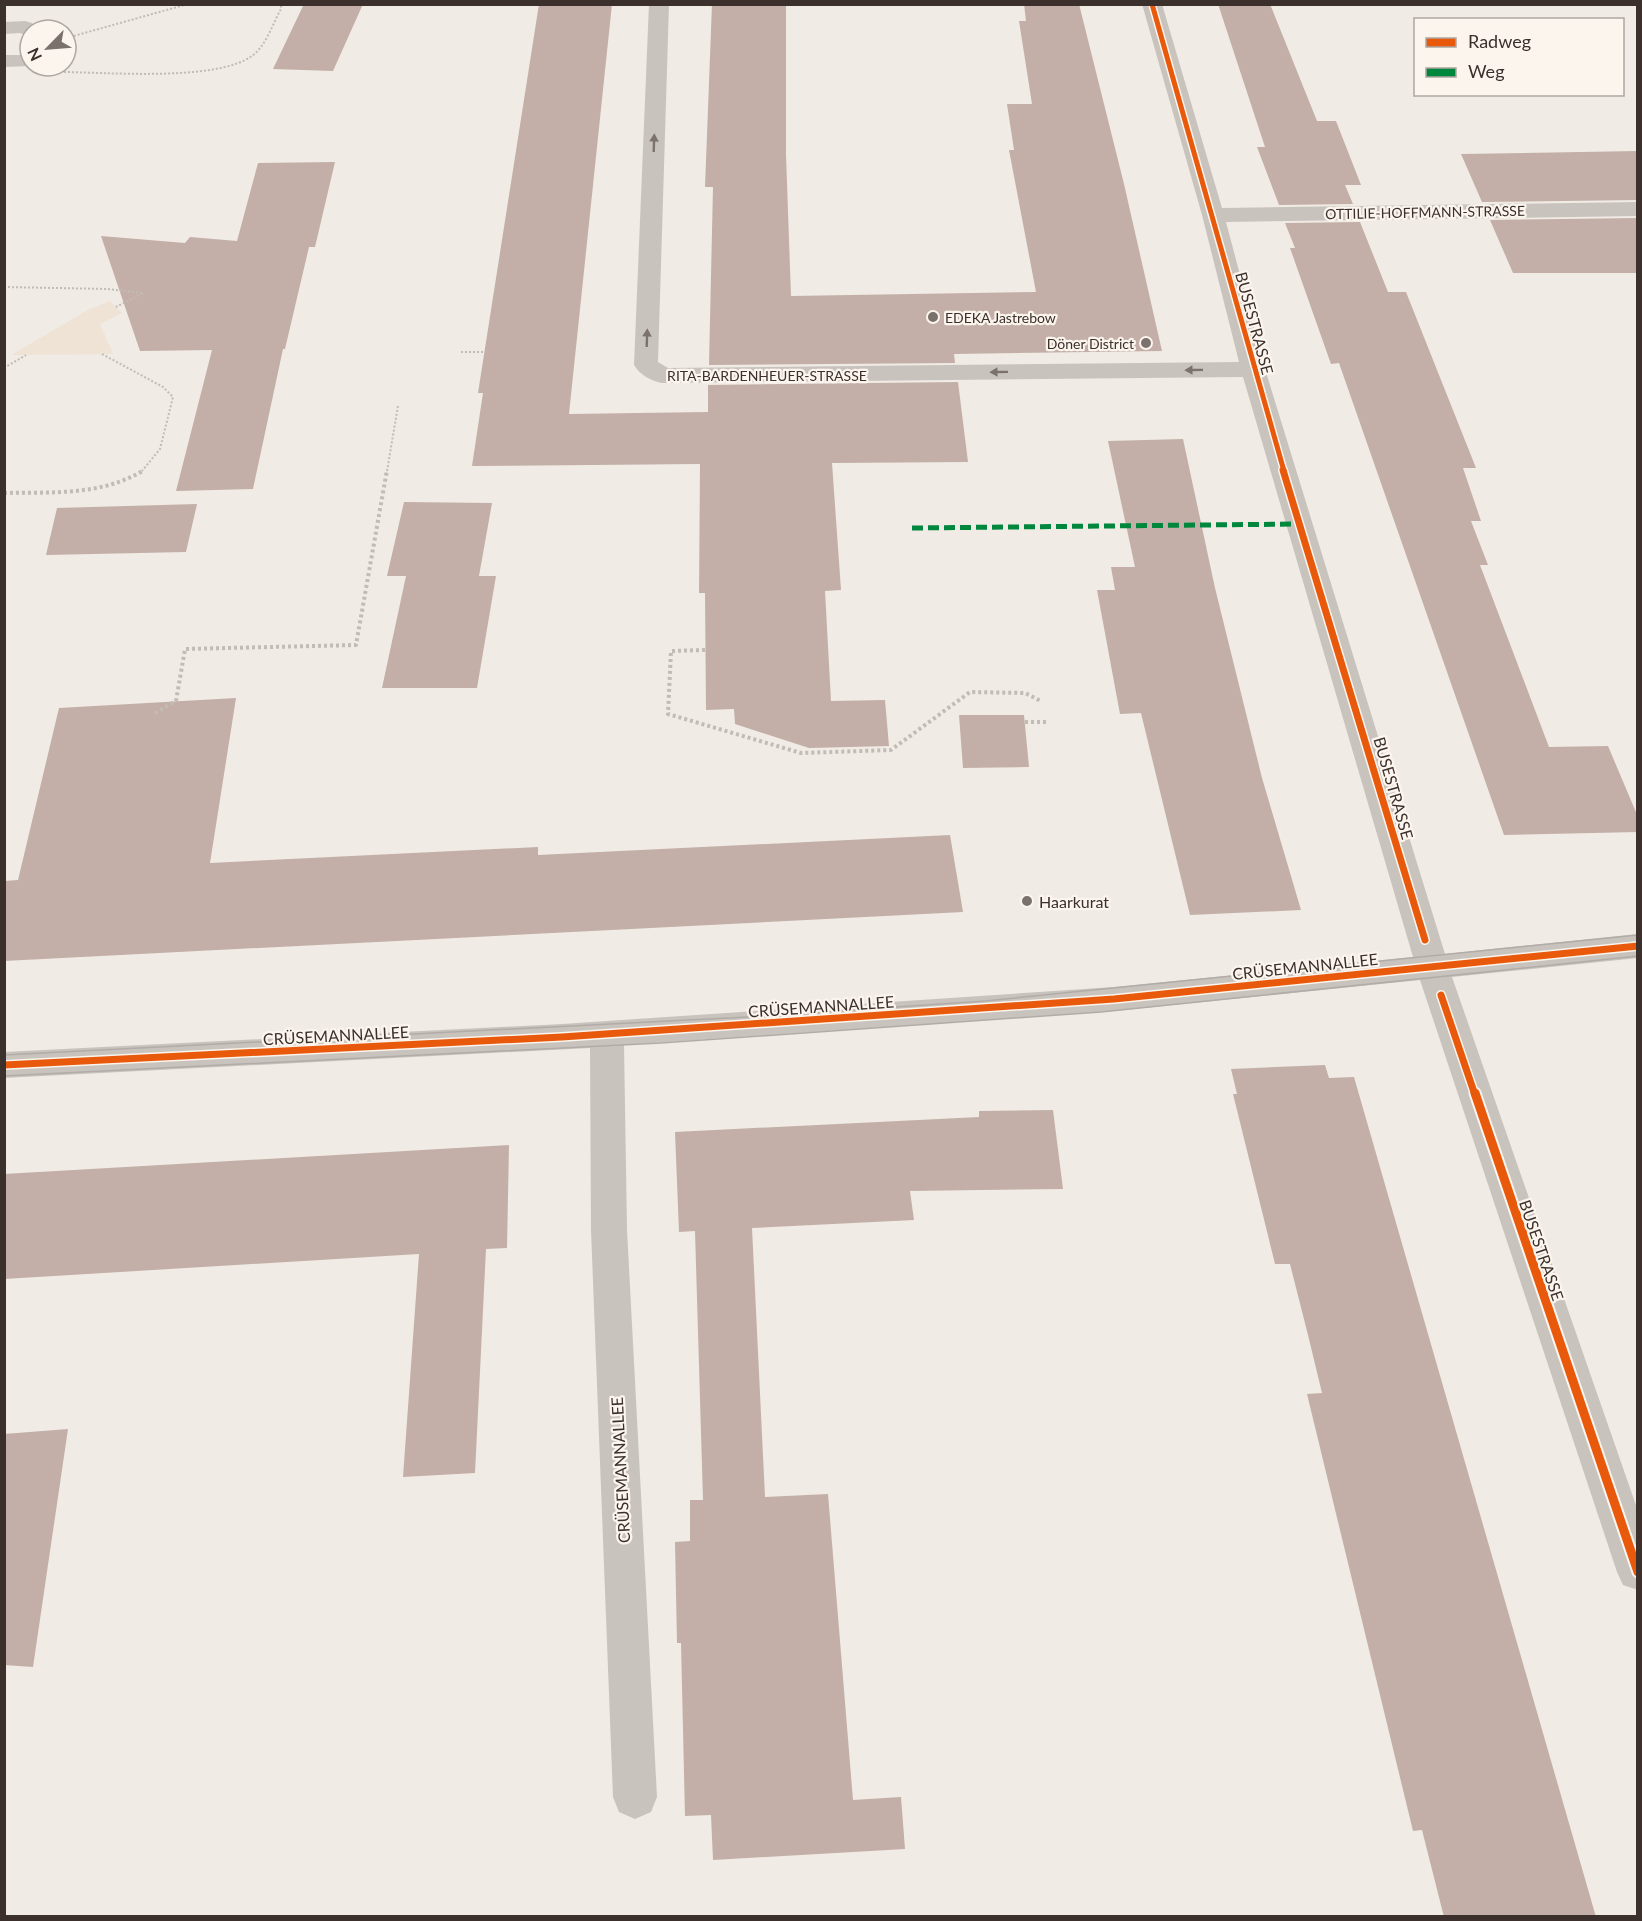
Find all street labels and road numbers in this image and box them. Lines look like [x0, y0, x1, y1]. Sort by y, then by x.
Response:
street label: OTTILIE-HOFFMANN-STRASSE [1325, 202, 1525, 222]
street label: BUSESTRASSE [1232, 270, 1278, 376]
street label: RITA-BARDENHEUER-STRASSE [667, 367, 867, 384]
street label: BUSESTRASSE [1370, 735, 1418, 841]
street label: CRÜSEMANNALLEE [1231, 949, 1379, 983]
street label: CRÜSEMANNALLEE [747, 991, 895, 1021]
street label: CRÜSEMANNALLEE [263, 1022, 409, 1048]
street label: BUSESTRASSE [1516, 1197, 1568, 1303]
street label: CRÜSEMANNALLEE [607, 1397, 633, 1543]

